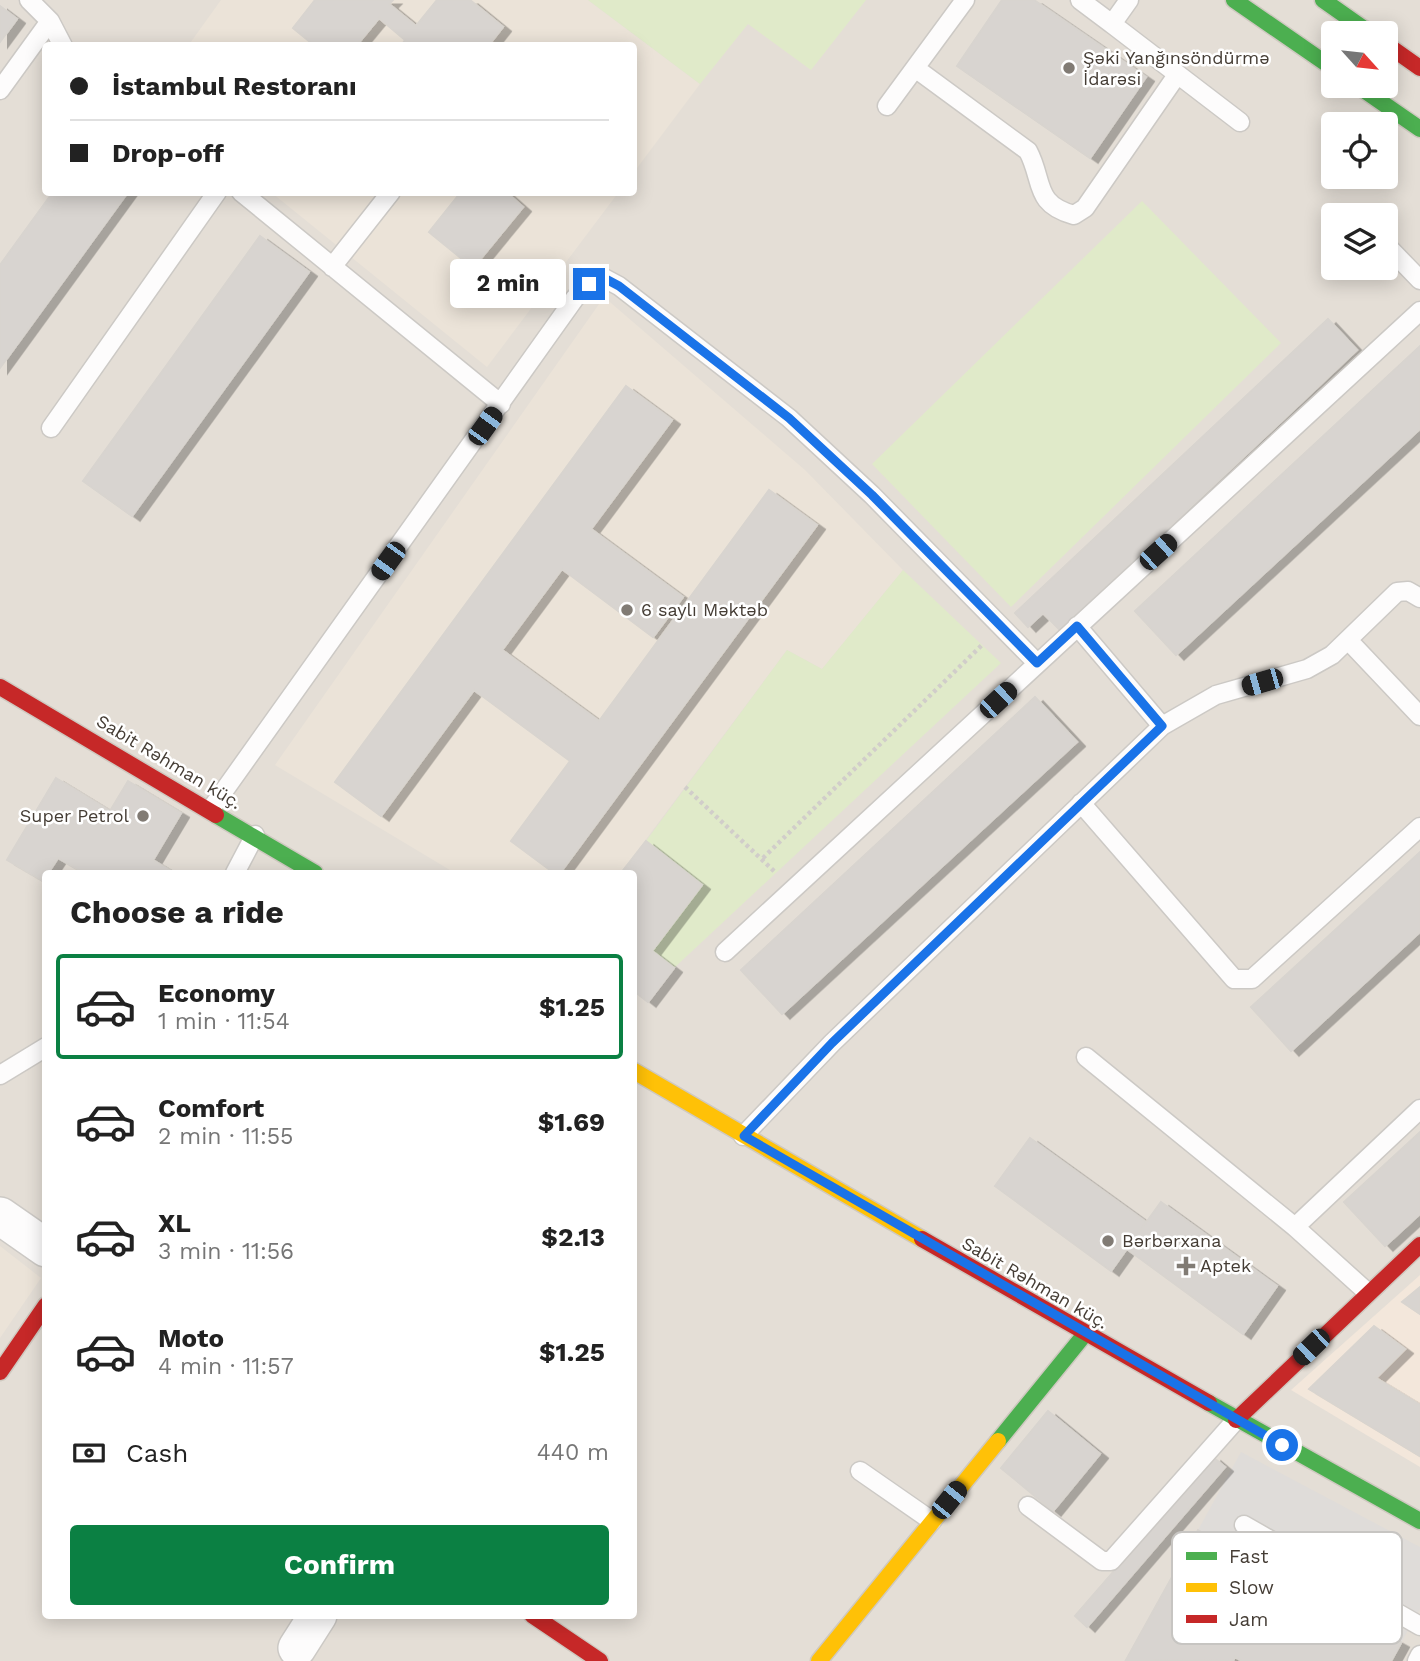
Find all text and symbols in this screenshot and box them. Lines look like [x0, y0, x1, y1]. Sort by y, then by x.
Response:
north arrow [1321, 21, 1398, 98]
map controls [1321, 21, 1398, 280]
place label: Şəki Yanğınsöndürmə İdarəsi [1083, 47, 1270, 89]
marker: Şəki Yanğınsöndürmə İdarəsi [1061, 60, 1077, 76]
text: İstambul Restoranı [112, 71, 356, 101]
button: locate [1321, 112, 1398, 189]
text: Drop-off [112, 138, 224, 168]
button: layers [1321, 203, 1398, 280]
callout: 2 min [449, 260, 564, 308]
route end [573, 268, 605, 300]
text: 2 min [477, 270, 539, 297]
car [465, 403, 506, 449]
car [1136, 530, 1181, 574]
car [368, 538, 409, 584]
place label: 6 saylı Məktəb [641, 599, 768, 620]
marker: 6 saylı Məktəb [619, 602, 635, 618]
car [1239, 666, 1286, 698]
car [976, 678, 1021, 722]
street label: Sabit Rəhman küç. [93, 710, 245, 813]
place label: Super Petrol [20, 805, 129, 826]
marker: Super Petrol [135, 808, 151, 824]
text: Choose a ride [70, 893, 284, 931]
icon: car [74, 975, 137, 1038]
text: Economy [158, 978, 275, 1008]
text: $1.25 [539, 992, 605, 1022]
text: 1 min · 11:54 [158, 1008, 290, 1035]
icon: car [74, 1090, 137, 1153]
text: Comfort [158, 1093, 264, 1123]
text: $1.69 [538, 1107, 605, 1137]
text: 2 min · 11:55 [158, 1123, 293, 1150]
icon: car [74, 1205, 137, 1268]
text: XL [158, 1208, 191, 1238]
text: $2.13 [541, 1222, 605, 1252]
place label: Bərbərxana [1122, 1230, 1221, 1251]
street label: Sabit Rəhman küç. [958, 1232, 1112, 1333]
marker: Bərbərxana [1100, 1233, 1116, 1249]
text: 3 min · 11:56 [158, 1238, 294, 1265]
place label: Aptek [1200, 1255, 1251, 1276]
marker: Aptek [1178, 1258, 1194, 1274]
icon: car [74, 1320, 137, 1383]
text: Moto [158, 1323, 224, 1353]
car [1289, 1325, 1334, 1369]
text: $1.25 [539, 1337, 605, 1367]
text: 4 min · 11:57 [158, 1353, 294, 1380]
route start [1266, 1429, 1298, 1461]
icon: cash [70, 1434, 108, 1472]
text: Cash [126, 1438, 188, 1468]
text: 440 m [537, 1439, 609, 1466]
car [928, 1477, 971, 1523]
button: Confirm [70, 1525, 609, 1605]
legend [1172, 1532, 1402, 1644]
text: Fast [1229, 1545, 1268, 1568]
text: Slow [1229, 1576, 1274, 1599]
text: Jam [1229, 1608, 1268, 1631]

